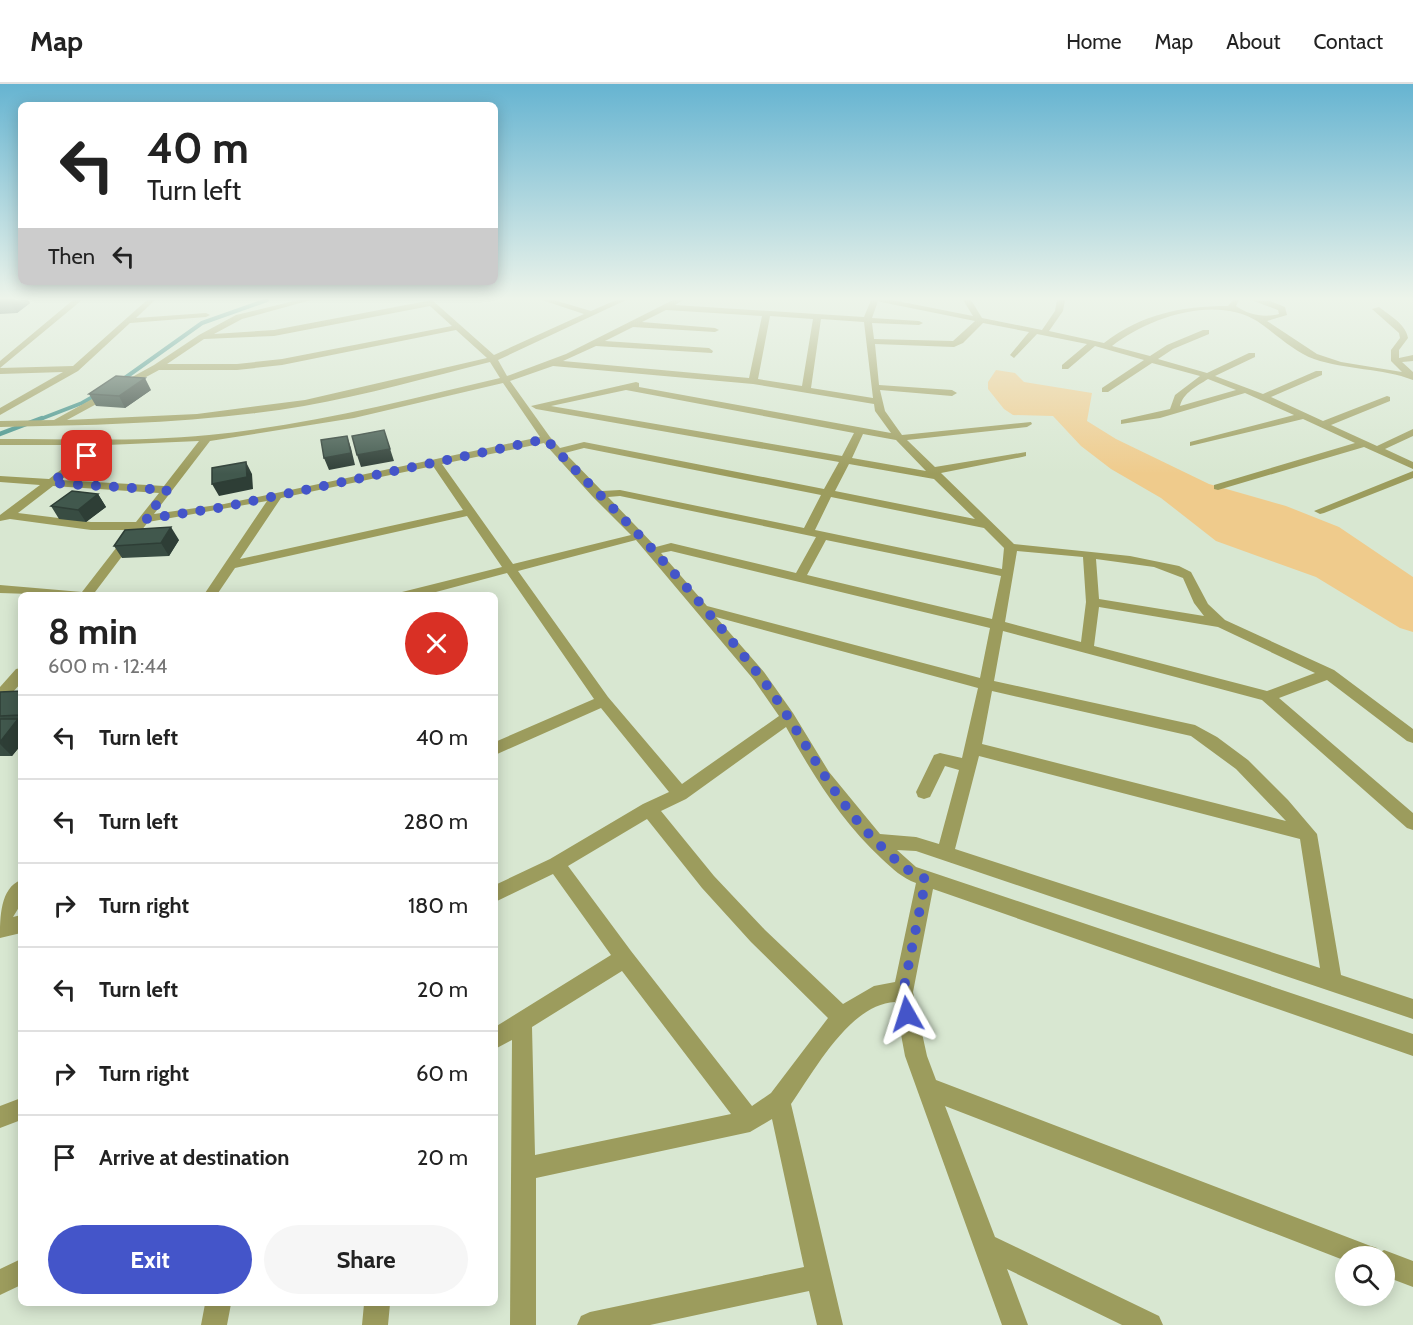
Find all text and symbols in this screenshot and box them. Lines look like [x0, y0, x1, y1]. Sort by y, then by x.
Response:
text: Map [30, 24, 83, 58]
text: Home [1066, 29, 1122, 54]
text: Map [1155, 29, 1193, 54]
text: About [1226, 29, 1280, 54]
text: Contact [1313, 29, 1383, 54]
text: 40 m [147, 122, 249, 174]
icon: left [48, 126, 126, 204]
text: Turn left [147, 174, 241, 207]
icon: left [107, 240, 140, 273]
text: Then [48, 243, 95, 270]
pin [61, 430, 112, 481]
icon: arrive [70, 439, 103, 472]
text: 8 min [48, 609, 138, 653]
button: close [405, 612, 468, 675]
text: 600 m · 12:44 [48, 654, 167, 678]
icon: left [48, 721, 81, 754]
text: Turn left [99, 724, 178, 751]
text: 40 m [416, 724, 468, 751]
icon: left [48, 805, 81, 838]
text: Turn left [99, 808, 178, 835]
text: 280 m [404, 808, 468, 835]
icon: right [48, 889, 81, 922]
text: Turn right [99, 892, 189, 919]
text: 180 m [408, 892, 468, 919]
icon: left [48, 973, 81, 1006]
text: Turn left [99, 976, 178, 1003]
text: 20 m [417, 976, 468, 1003]
position arrow [875, 982, 939, 1046]
icon: right [48, 1057, 81, 1090]
text: Turn right [99, 1060, 189, 1087]
text: 60 m [416, 1060, 468, 1087]
icon: arrive [48, 1141, 81, 1174]
text: Arrive at destination [99, 1144, 289, 1171]
text: 20 m [417, 1144, 468, 1171]
button: Exit [48, 1225, 252, 1294]
button: Share [264, 1225, 468, 1294]
map controls [1335, 1246, 1395, 1306]
button: search [1335, 1246, 1395, 1306]

